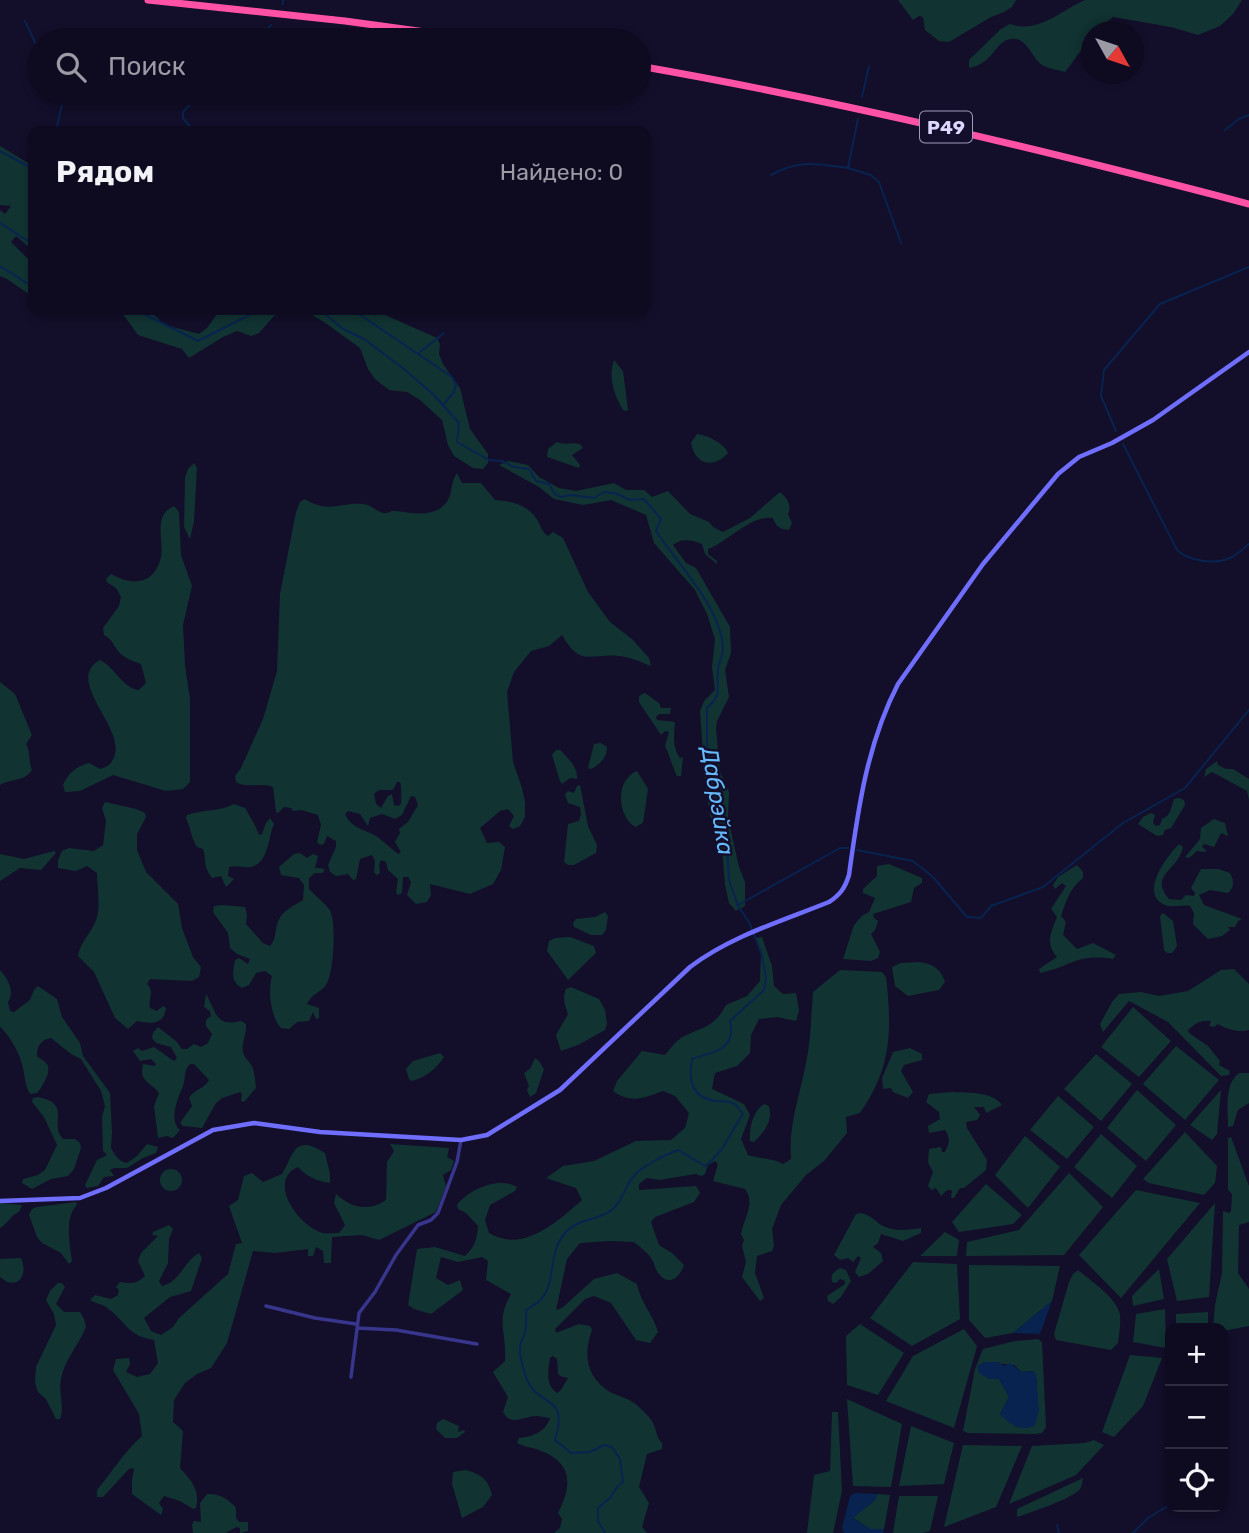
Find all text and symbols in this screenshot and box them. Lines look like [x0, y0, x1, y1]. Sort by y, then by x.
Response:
north arrow [1081, 21, 1144, 84]
search box [28, 28, 651, 105]
icon: search [52, 48, 90, 86]
text: Поиск [108, 51, 186, 82]
road number: Р49 [920, 111, 972, 142]
text: Рядом [56, 154, 154, 190]
text: Найдено: 0 [500, 158, 623, 186]
water label: Дабрэйка [695, 743, 740, 857]
map controls [1165, 1323, 1228, 1512]
button: + [1165, 1323, 1228, 1386]
button: − [1165, 1386, 1228, 1449]
button: locate [1165, 1449, 1228, 1512]

